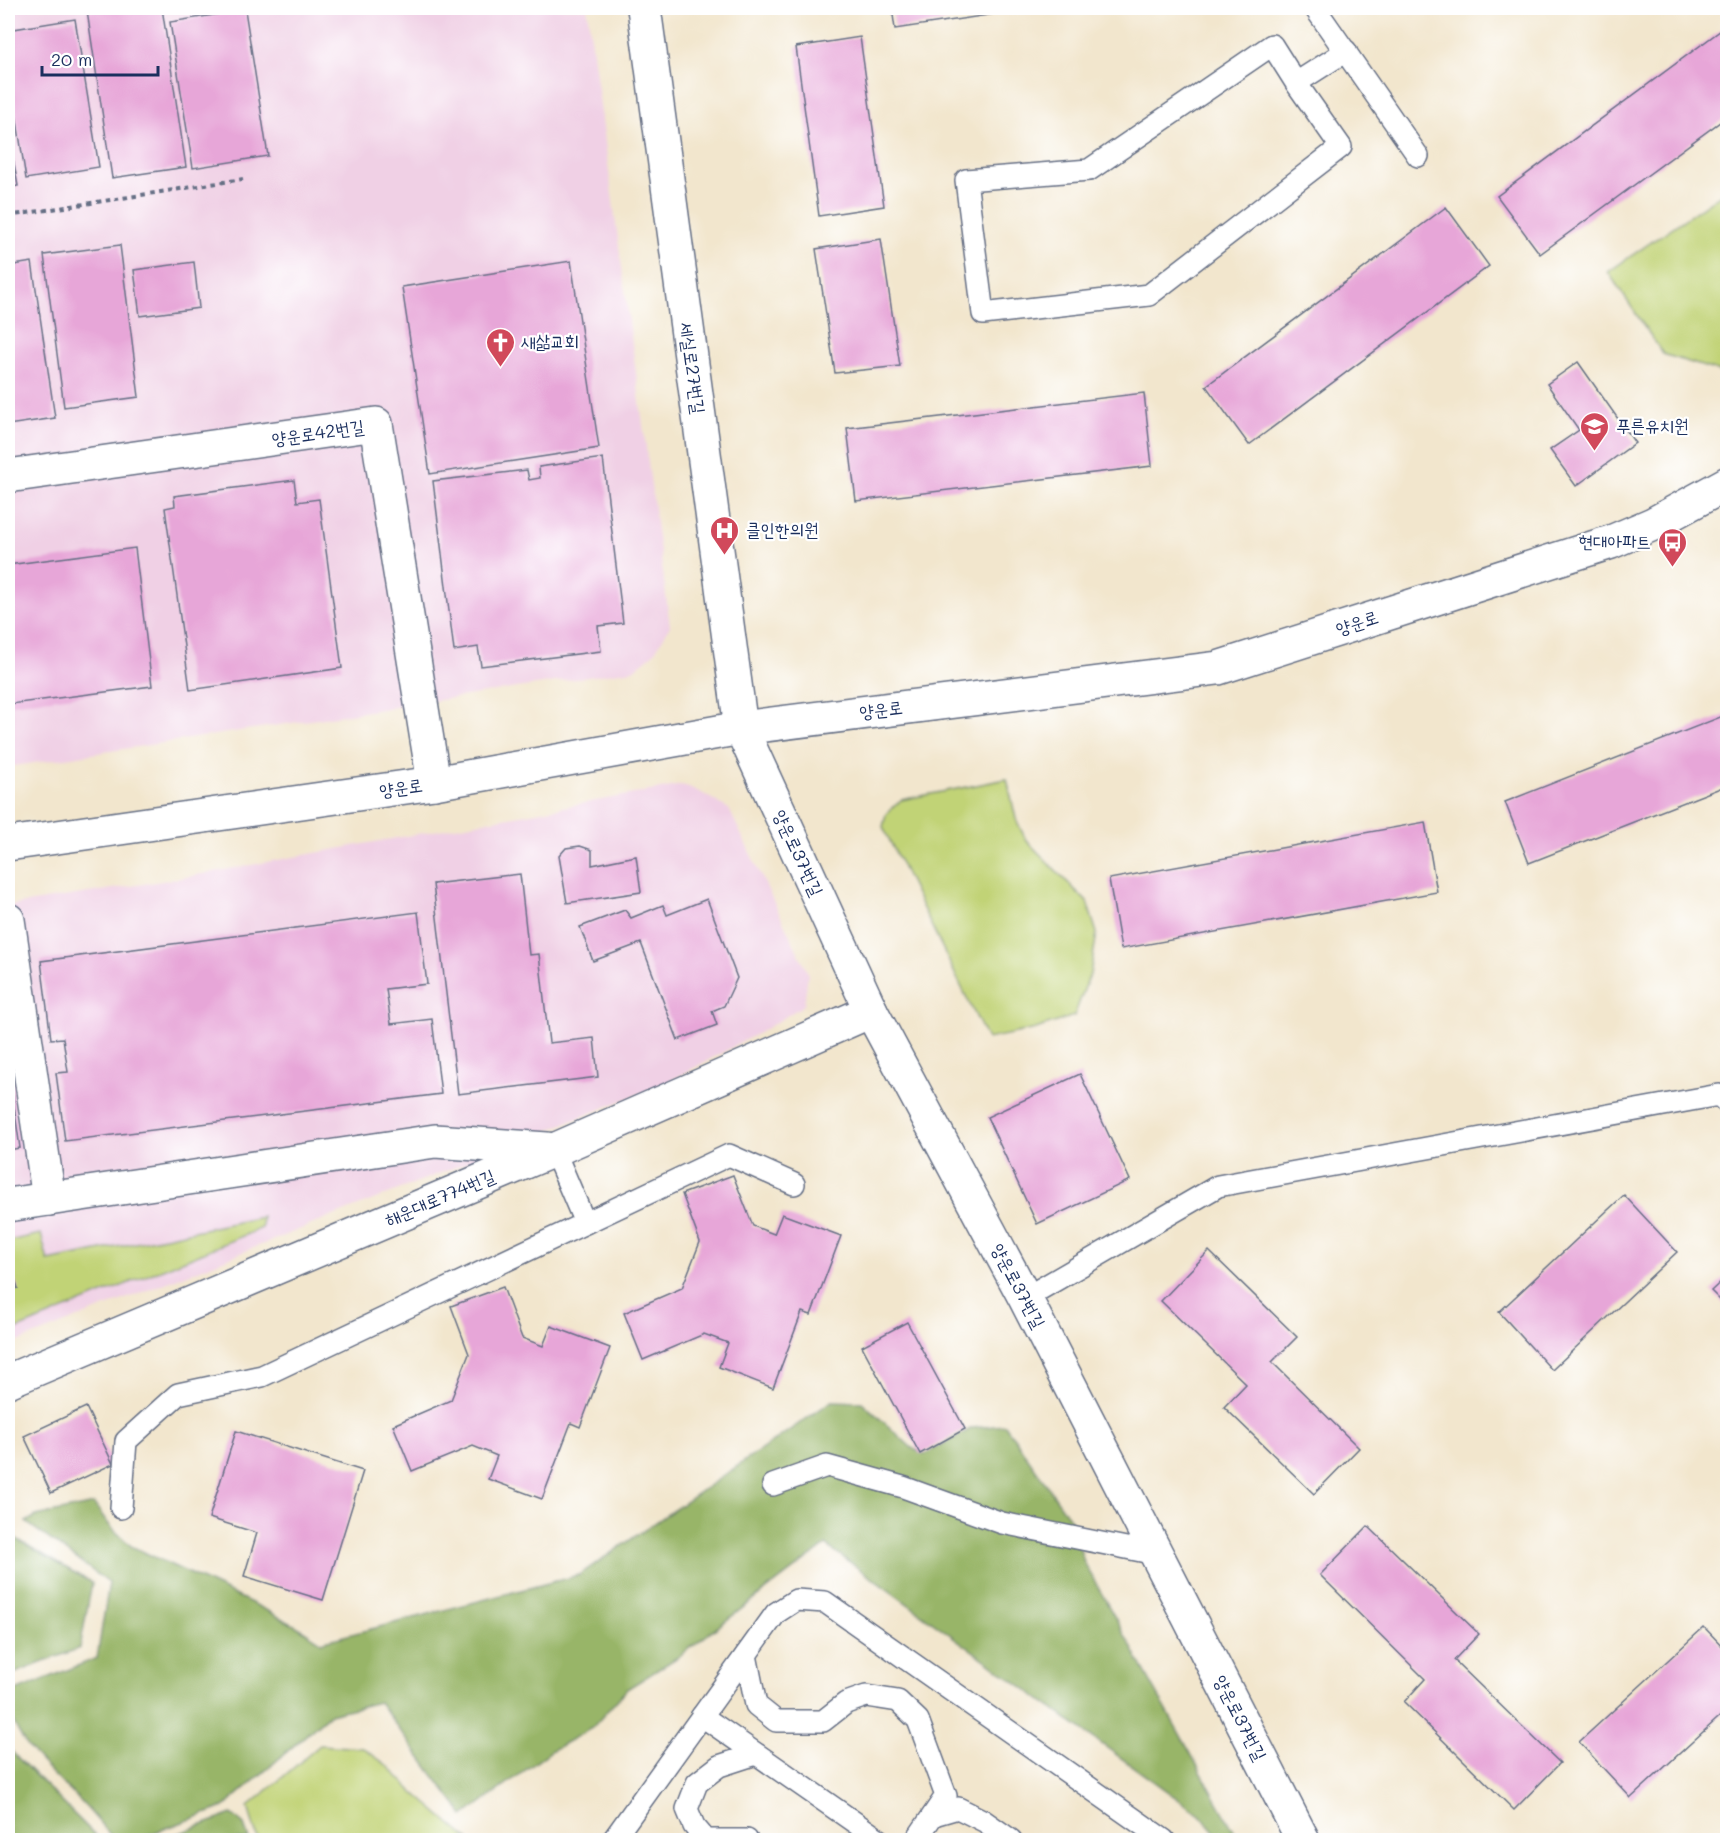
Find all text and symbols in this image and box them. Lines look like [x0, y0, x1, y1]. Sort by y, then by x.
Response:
scale bar [42, 39, 158, 77]
text: 20 m [51, 47, 92, 71]
street label: 세실로27번길 [675, 320, 711, 416]
church icon: 새삶교회 [484, 326, 516, 368]
place label: 새삶교회 [521, 329, 579, 353]
school or university icon: 푸른유치원 [1579, 410, 1611, 452]
place label: 푸른유치원 [1616, 413, 1688, 437]
street label: 양운로42번길 [270, 414, 366, 450]
hospital icon: 클인한의원 [709, 514, 741, 556]
place label: 클인한의원 [746, 517, 818, 541]
bus stop icon: 현대아파트 [1656, 526, 1688, 568]
place label: 현대아파트 [1579, 529, 1651, 553]
street label: 양운로 [1332, 604, 1381, 640]
street label: 양운로 [858, 694, 904, 724]
street label: 양운로 [378, 772, 424, 802]
street label: 양운로37번길 [768, 805, 830, 900]
street label: 해운대로774번길 [381, 1163, 499, 1231]
street label: 양운로37번길 [986, 1239, 1052, 1333]
street label: 양운로37번길 [1209, 1671, 1273, 1765]

